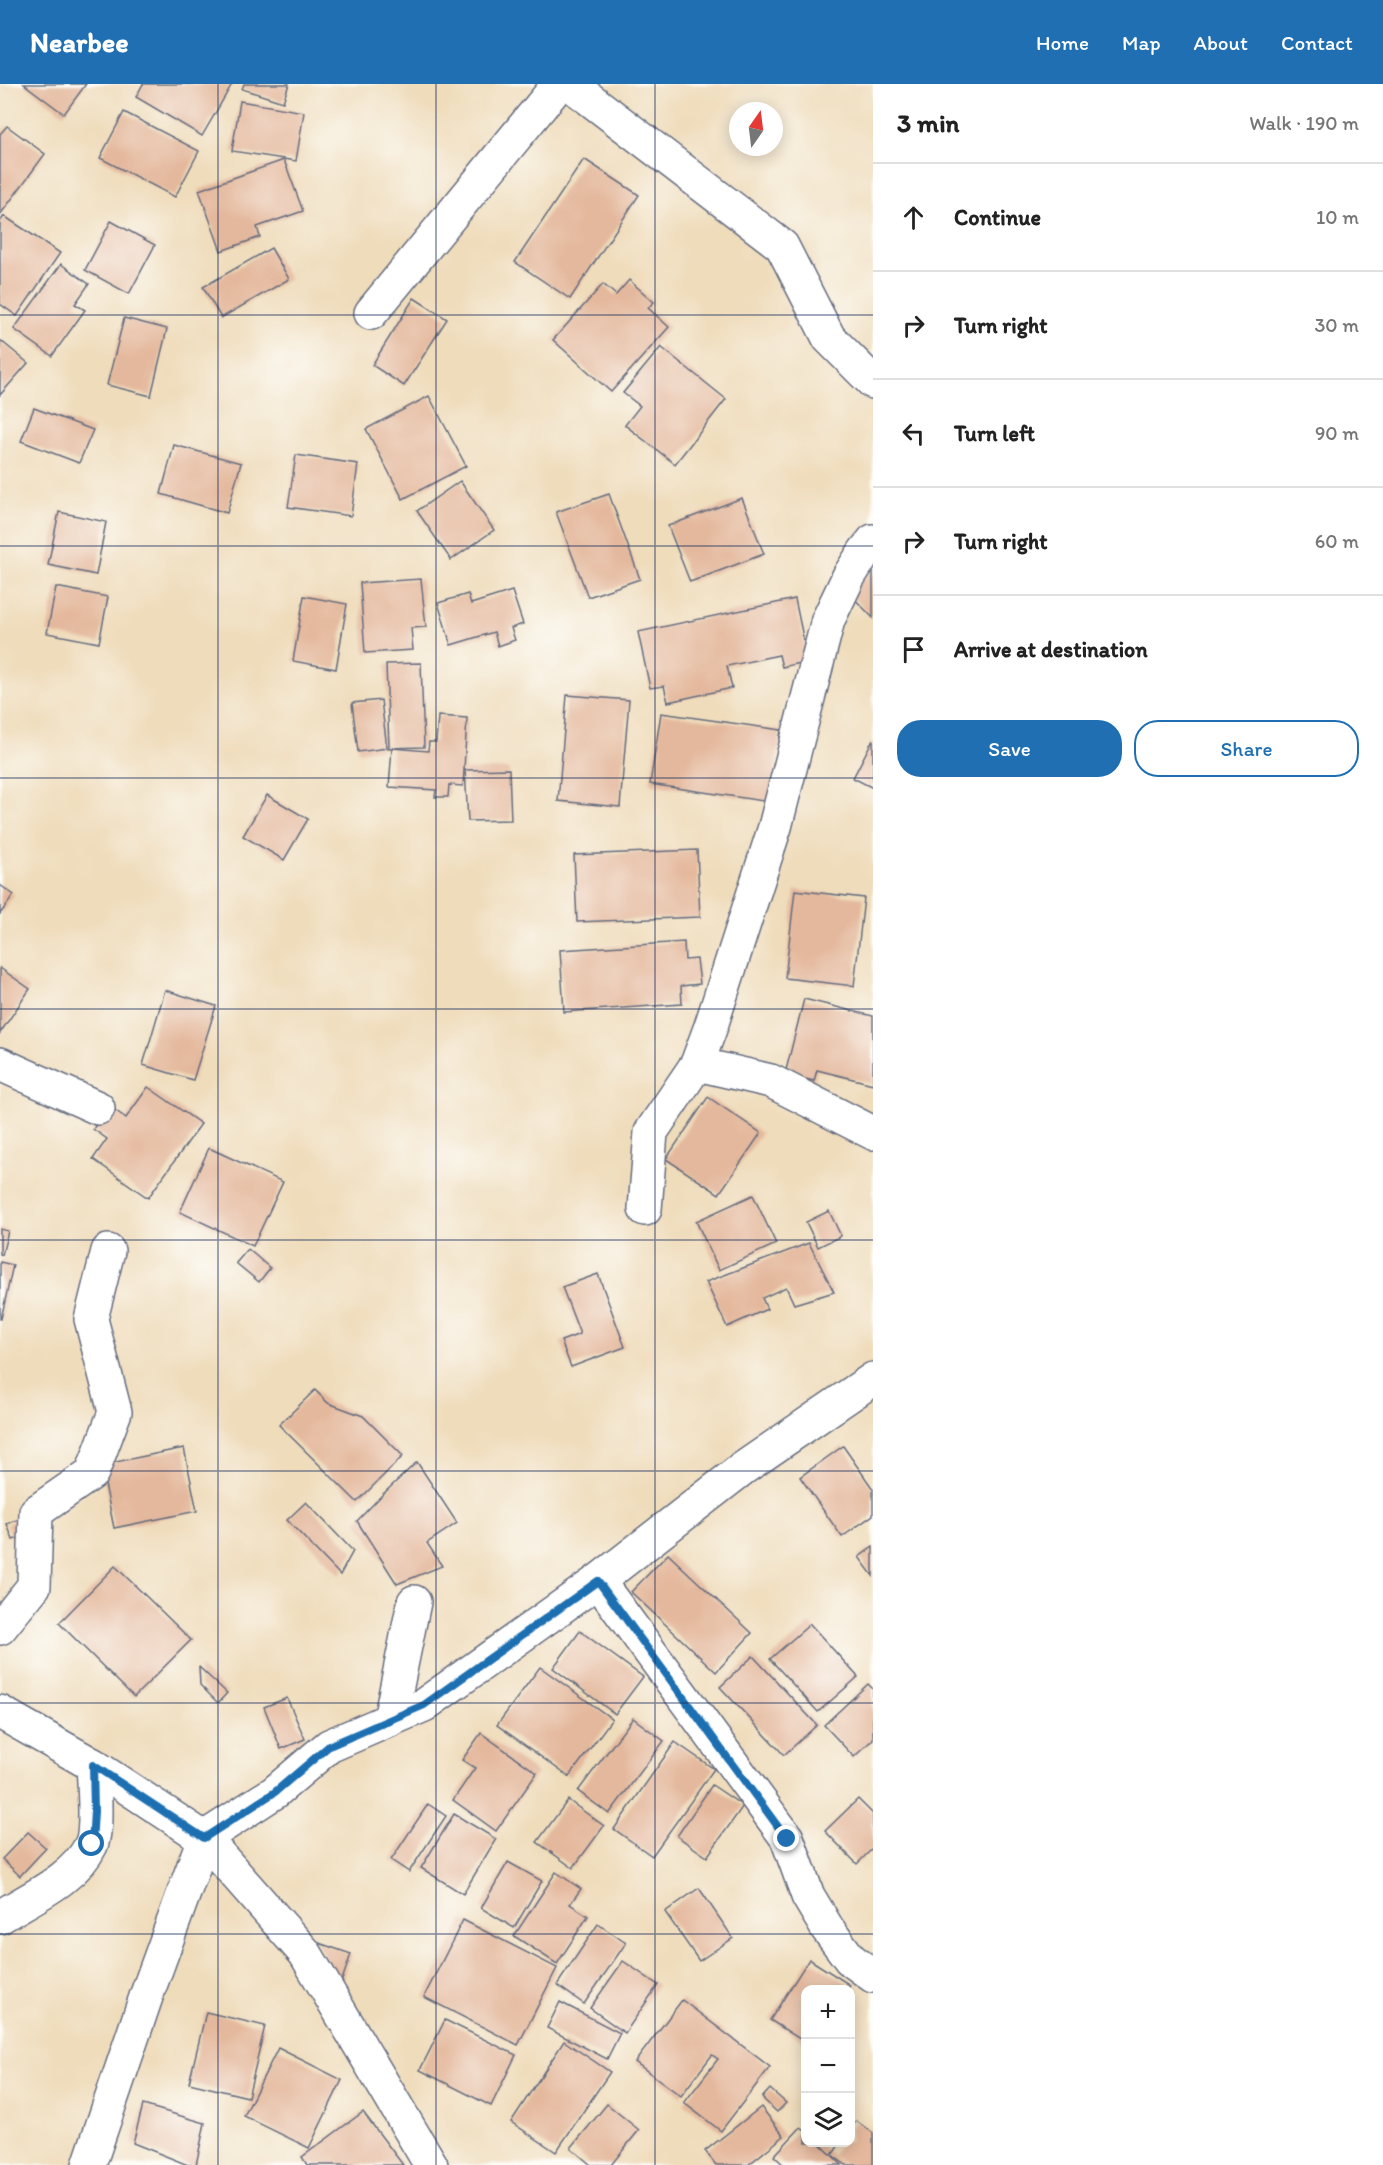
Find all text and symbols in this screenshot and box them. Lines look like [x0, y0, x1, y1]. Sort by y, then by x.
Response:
text: Nearbee [30, 25, 129, 59]
text: Home [1036, 30, 1089, 55]
text: Map [1122, 30, 1161, 55]
text: About [1194, 30, 1248, 55]
text: Contact [1281, 30, 1353, 55]
north arrow [729, 102, 783, 156]
text: 3 min [897, 107, 959, 139]
text: Walk · 190 m [1249, 111, 1359, 135]
icon: ahead [897, 201, 930, 234]
text: Continue [954, 204, 1041, 231]
text: 10 m [1316, 205, 1359, 229]
icon: right [897, 309, 930, 342]
text: Turn right [954, 312, 1048, 339]
text: 30 m [1314, 313, 1359, 337]
icon: left [897, 417, 930, 450]
text: Turn left [954, 420, 1035, 447]
text: 90 m [1315, 421, 1359, 445]
icon: right [897, 525, 930, 558]
text: Turn right [954, 528, 1048, 555]
text: 60 m [1315, 529, 1359, 553]
icon: arrive [897, 633, 930, 666]
text: Arrive at destination [954, 636, 1148, 663]
button: Save [897, 720, 1122, 777]
button: Share [1134, 720, 1359, 777]
route end [773, 1825, 799, 1851]
route start [78, 1830, 104, 1856]
map controls [801, 1985, 855, 2147]
button: + [801, 1985, 855, 2039]
button: − [801, 2039, 855, 2093]
button: layers [801, 2093, 855, 2147]

